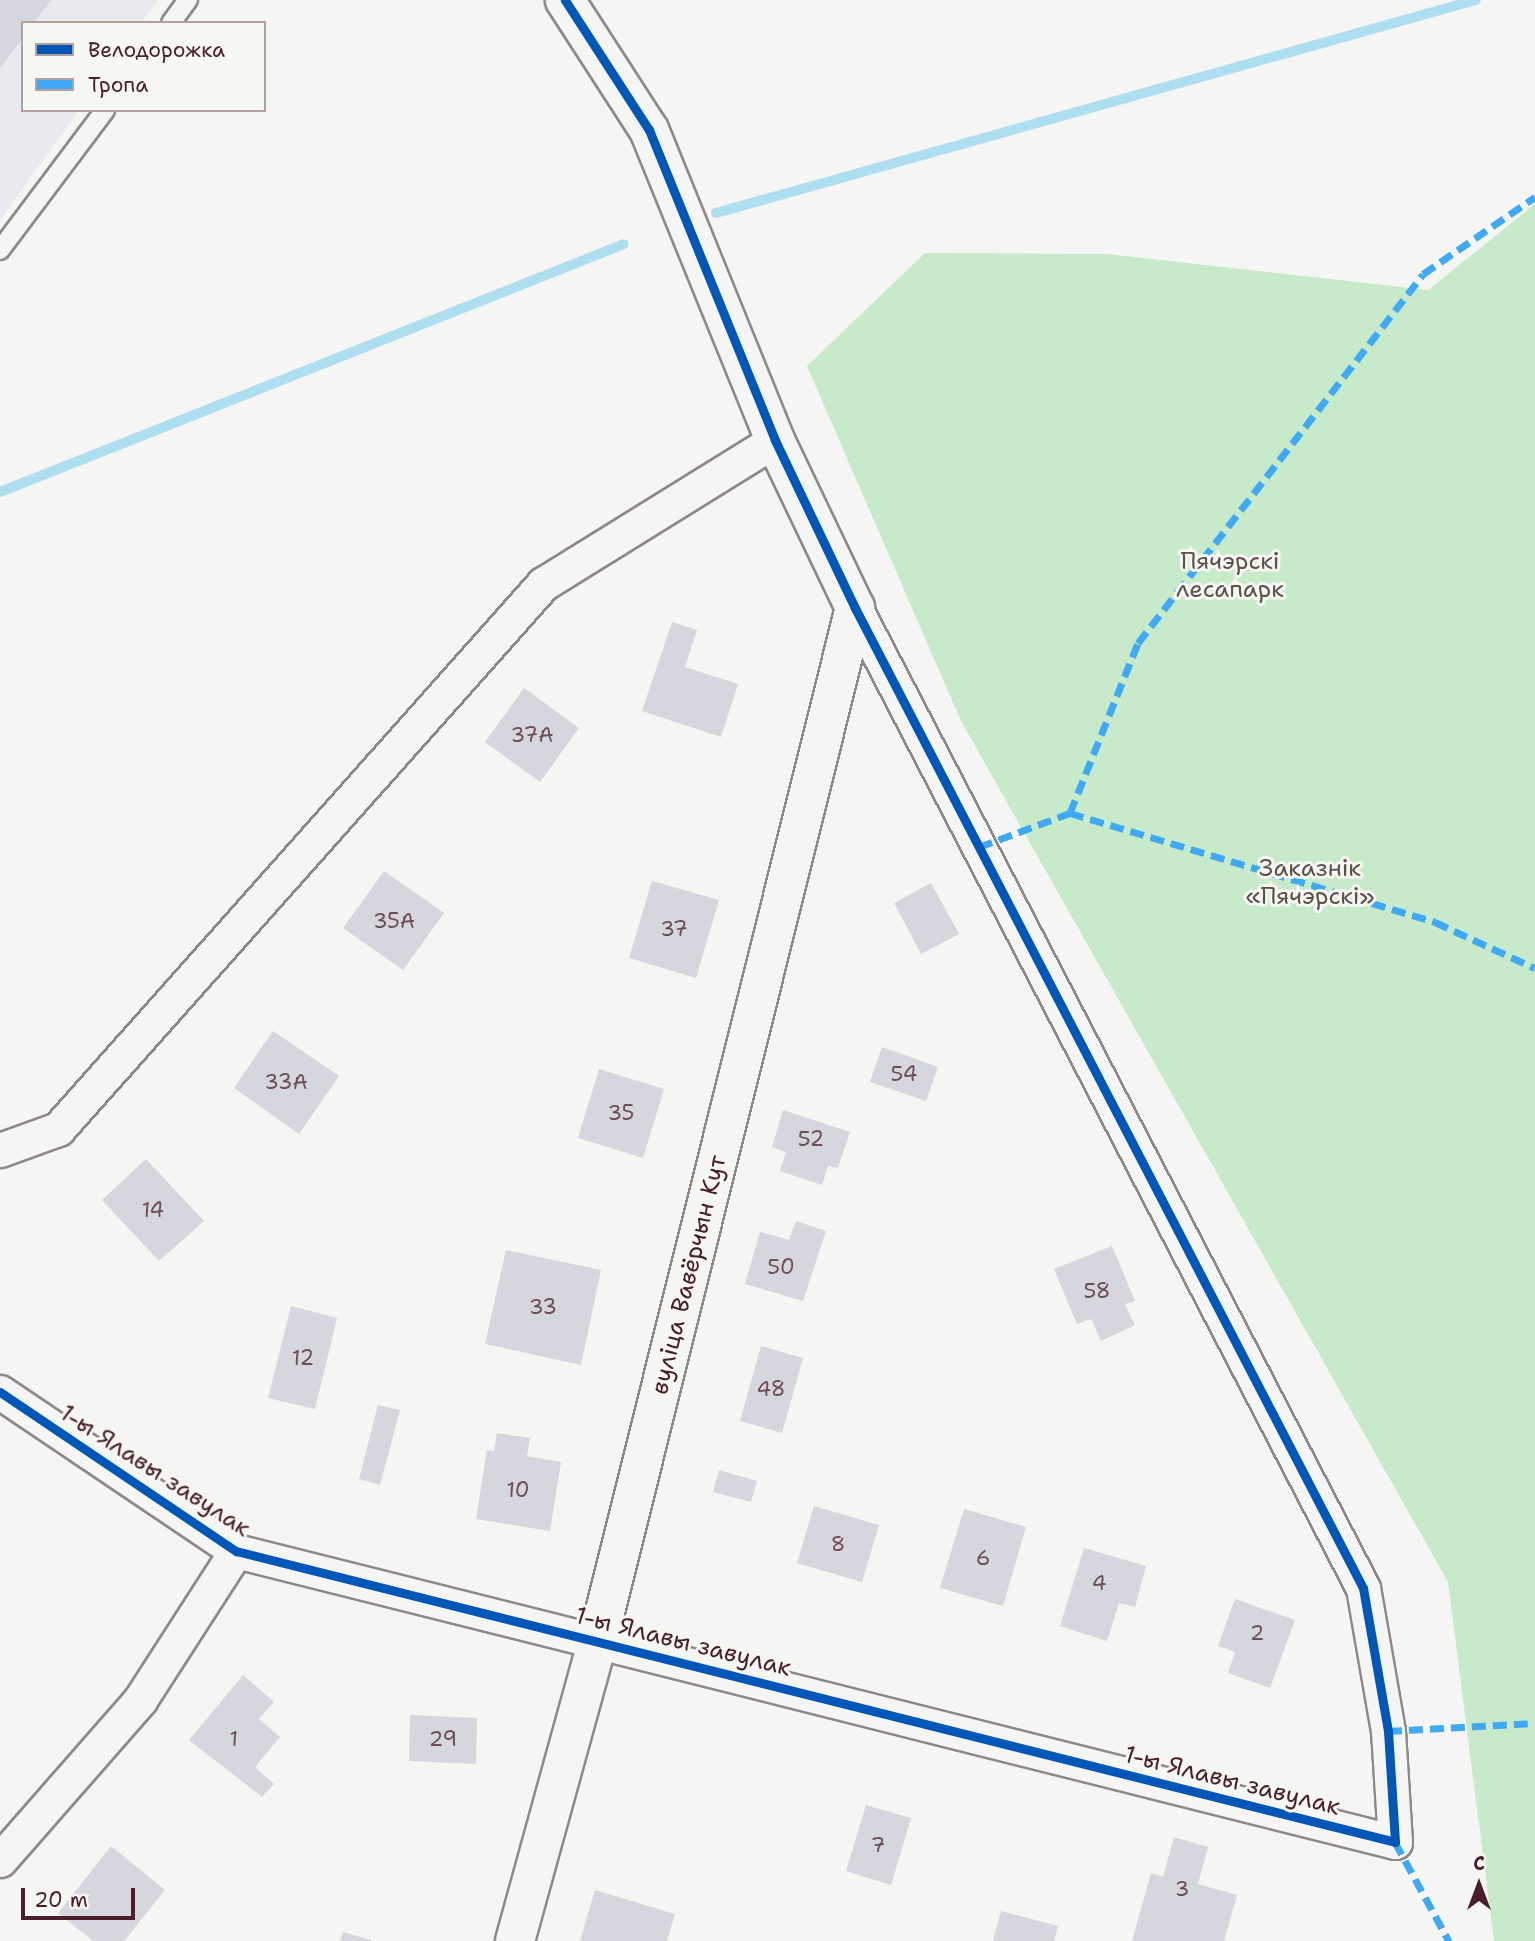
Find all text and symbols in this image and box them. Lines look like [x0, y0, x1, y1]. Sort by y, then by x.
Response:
legend [21, 21, 266, 112]
text: Велодорожка [88, 36, 225, 64]
text: Тропа [88, 71, 148, 99]
park label: Пячэрскі лесапарк [1176, 548, 1284, 604]
house number: 37А [511, 722, 553, 748]
park label: Заказнік «Пячэрскі» [1246, 855, 1374, 911]
house number: 35А [373, 908, 415, 934]
house number: 37 [660, 916, 688, 942]
house number: 54 [890, 1061, 918, 1087]
house number: 33А [264, 1069, 308, 1095]
house number: 35 [608, 1100, 634, 1126]
house number: 52 [798, 1126, 824, 1152]
street label: вуліца Вавёрчын Кут [645, 1153, 733, 1397]
house number: 14 [142, 1197, 164, 1223]
house number: 50 [767, 1254, 795, 1280]
house number: 58 [1083, 1278, 1111, 1304]
house number: 33 [529, 1294, 557, 1320]
house number: 12 [292, 1345, 314, 1371]
house number: 48 [757, 1376, 785, 1402]
street label: 1-ы Ялавы завулак [54, 1399, 256, 1543]
house number: 10 [507, 1477, 529, 1503]
house number: 8 [831, 1531, 845, 1557]
house number: 6 [976, 1545, 990, 1571]
house number: 4 [1092, 1570, 1106, 1596]
street label: 1-ы Ялавы завулак [572, 1601, 794, 1683]
house number: 2 [1250, 1620, 1264, 1646]
house number: 1 [230, 1726, 238, 1752]
house number: 29 [429, 1726, 457, 1752]
street label: 1-ы Ялавы завулак [1121, 1740, 1343, 1822]
house number: 7 [871, 1832, 885, 1858]
north arrow [1444, 1850, 1514, 1920]
text: С [1473, 1851, 1485, 1876]
scale bar [24, 1874, 138, 1918]
house number: 3 [1175, 1876, 1189, 1902]
text: 20 m [34, 1886, 88, 1914]

